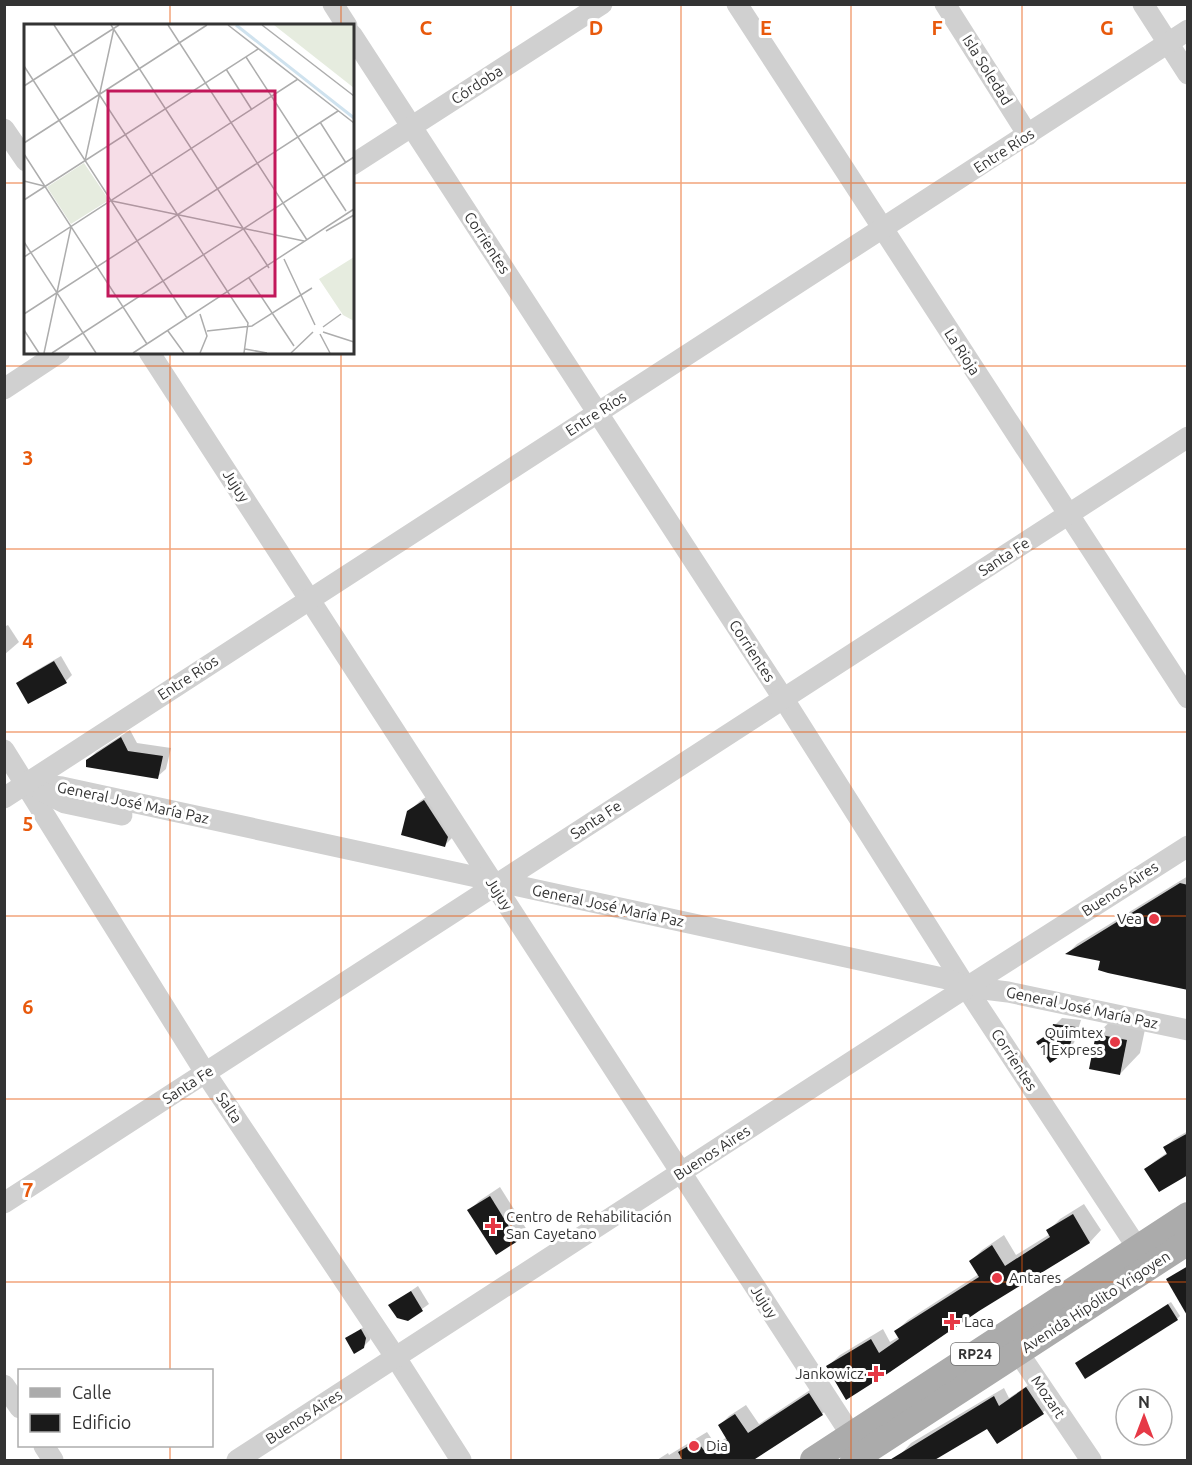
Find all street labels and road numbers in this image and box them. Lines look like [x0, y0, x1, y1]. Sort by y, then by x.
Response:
street label: Isla Soledad [959, 31, 1016, 108]
street label: Córdoba [448, 62, 506, 107]
street label: Entre Ríos [970, 125, 1037, 176]
street label: Corrientes [461, 209, 514, 277]
street label: La Rioja [941, 325, 984, 378]
street label: Entre Ríos [562, 388, 629, 439]
street label: Jujuy [220, 466, 253, 505]
street label: Santa Fe [975, 534, 1032, 579]
street label: Corrientes [726, 617, 779, 685]
street label: Entre Ríos [154, 652, 221, 703]
street label: General José María Paz [56, 778, 211, 827]
street label: Santa Fe [567, 797, 624, 842]
street label: Buenos Aires [1078, 858, 1161, 920]
street label: Jujuy [483, 874, 516, 913]
street label: General José María Paz [531, 881, 686, 930]
street label: General José María Paz [1005, 983, 1160, 1032]
street label: Corrientes [988, 1026, 1041, 1094]
street label: Santa Fe [159, 1062, 216, 1107]
street label: Salta [213, 1089, 246, 1126]
street label: Buenos Aires [670, 1122, 753, 1184]
street label: Avenida Hipólito Yrigoyen [1018, 1247, 1173, 1356]
street label: Jujuy [748, 1282, 781, 1321]
road number: RP24 [951, 1343, 999, 1365]
street label: Mozart [1028, 1372, 1069, 1421]
street label: Buenos Aires [262, 1386, 345, 1448]

